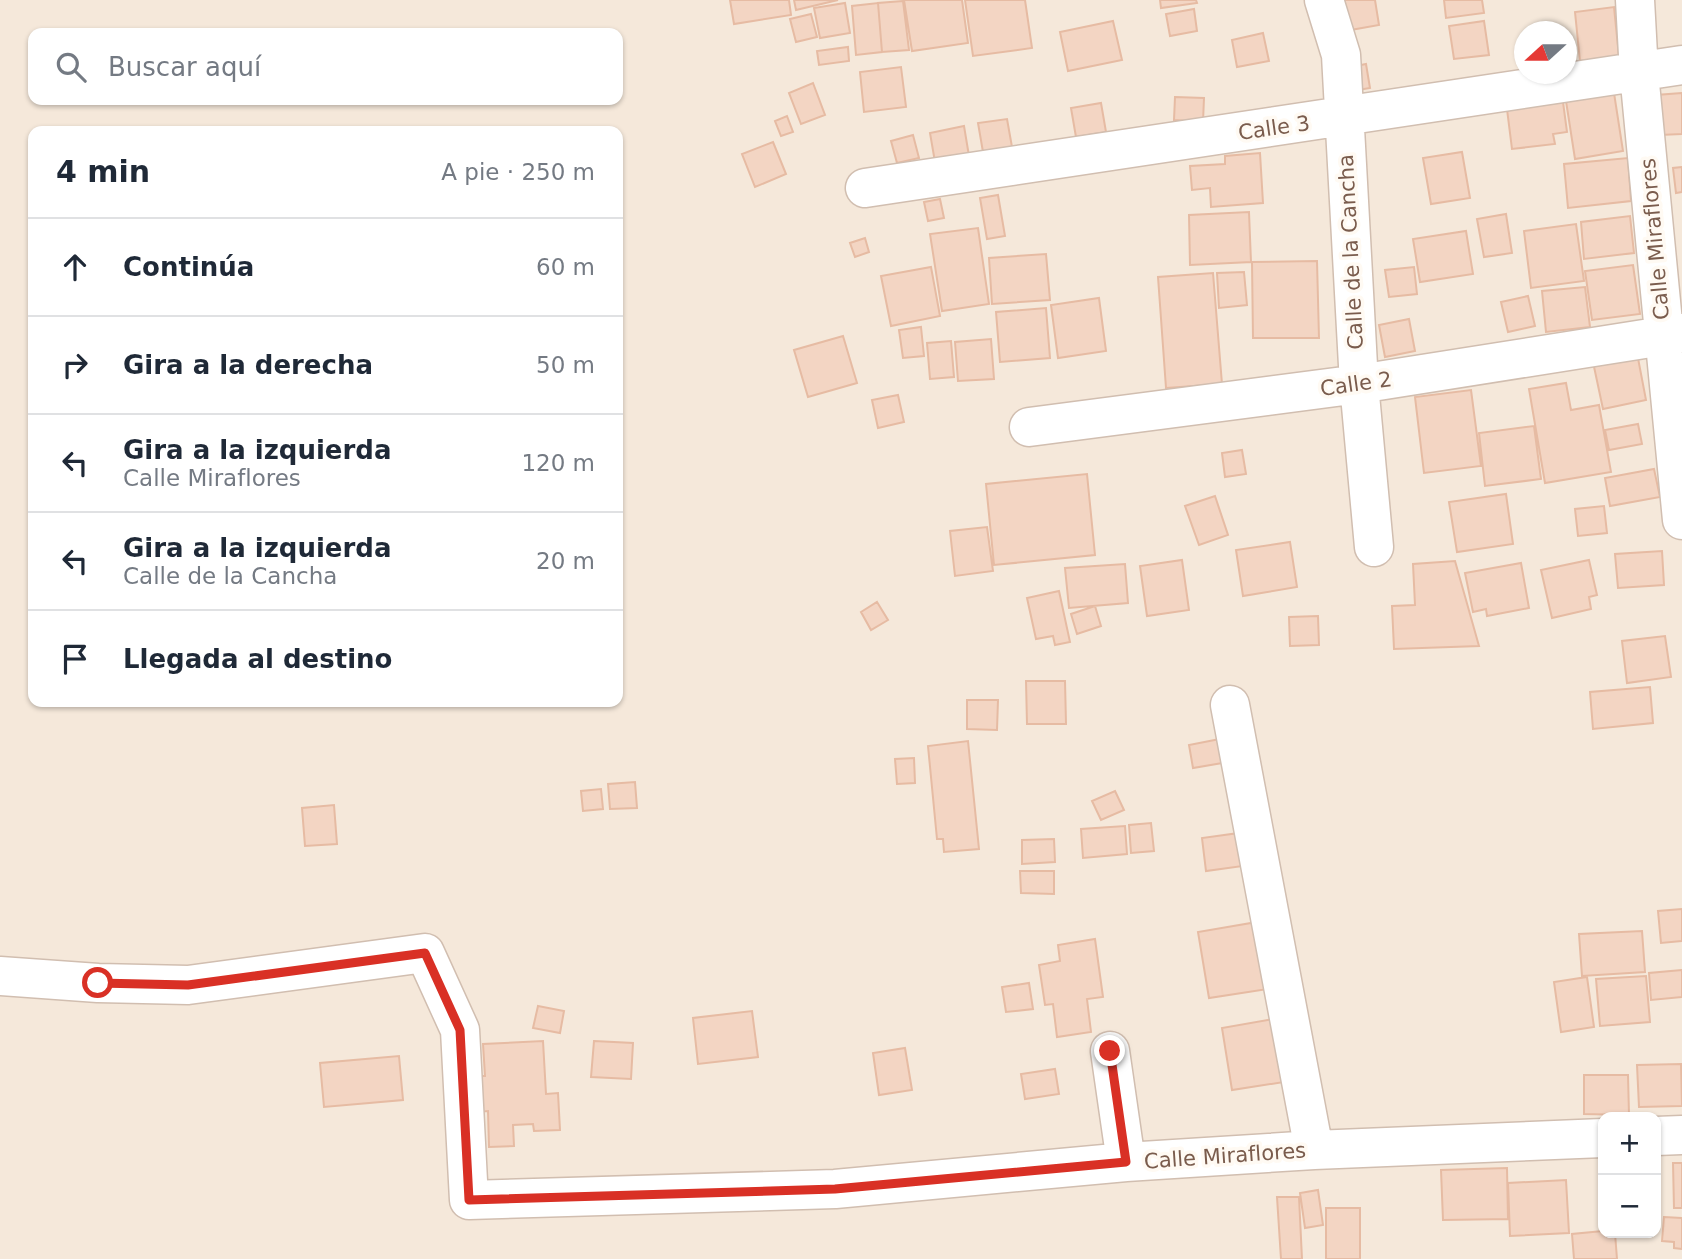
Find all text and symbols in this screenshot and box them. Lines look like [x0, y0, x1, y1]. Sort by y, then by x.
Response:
north arrow [1514, 21, 1577, 84]
search box [28, 28, 623, 105]
icon: search [52, 48, 90, 86]
text: Buscar aquí [108, 52, 261, 82]
street label: Calle 3 [1237, 111, 1311, 145]
text: 4 min [56, 154, 150, 189]
street label: Calle de la Cancha [1334, 154, 1368, 350]
street label: Calle Miraflores [1636, 157, 1674, 321]
text: A pie · 250 m [441, 159, 595, 185]
icon: ahead [56, 248, 94, 286]
text: Continúa [123, 252, 254, 282]
text: 60 m [536, 254, 595, 280]
icon: right [56, 346, 94, 384]
text: Gira a la derecha [123, 350, 373, 380]
text: 50 m [536, 352, 595, 378]
street label: Calle 2 [1319, 367, 1393, 401]
text: Gira a la izquierda [123, 435, 391, 465]
icon: left [56, 444, 94, 482]
text: 120 m [521, 450, 595, 476]
text: Calle Miraflores [123, 465, 301, 491]
text: Gira a la izquierda [123, 533, 391, 563]
icon: left [56, 542, 94, 580]
text: 20 m [536, 548, 595, 574]
text: Calle de la Cancha [123, 563, 337, 589]
icon: arrive [56, 640, 94, 678]
text: Llegada al destino [123, 644, 392, 674]
route start [82, 967, 113, 998]
route end [1094, 1035, 1125, 1066]
map controls [1598, 1112, 1661, 1238]
button: + [1598, 1112, 1661, 1175]
street label: Calle Miraflores [1143, 1138, 1307, 1174]
button: − [1598, 1175, 1661, 1238]

